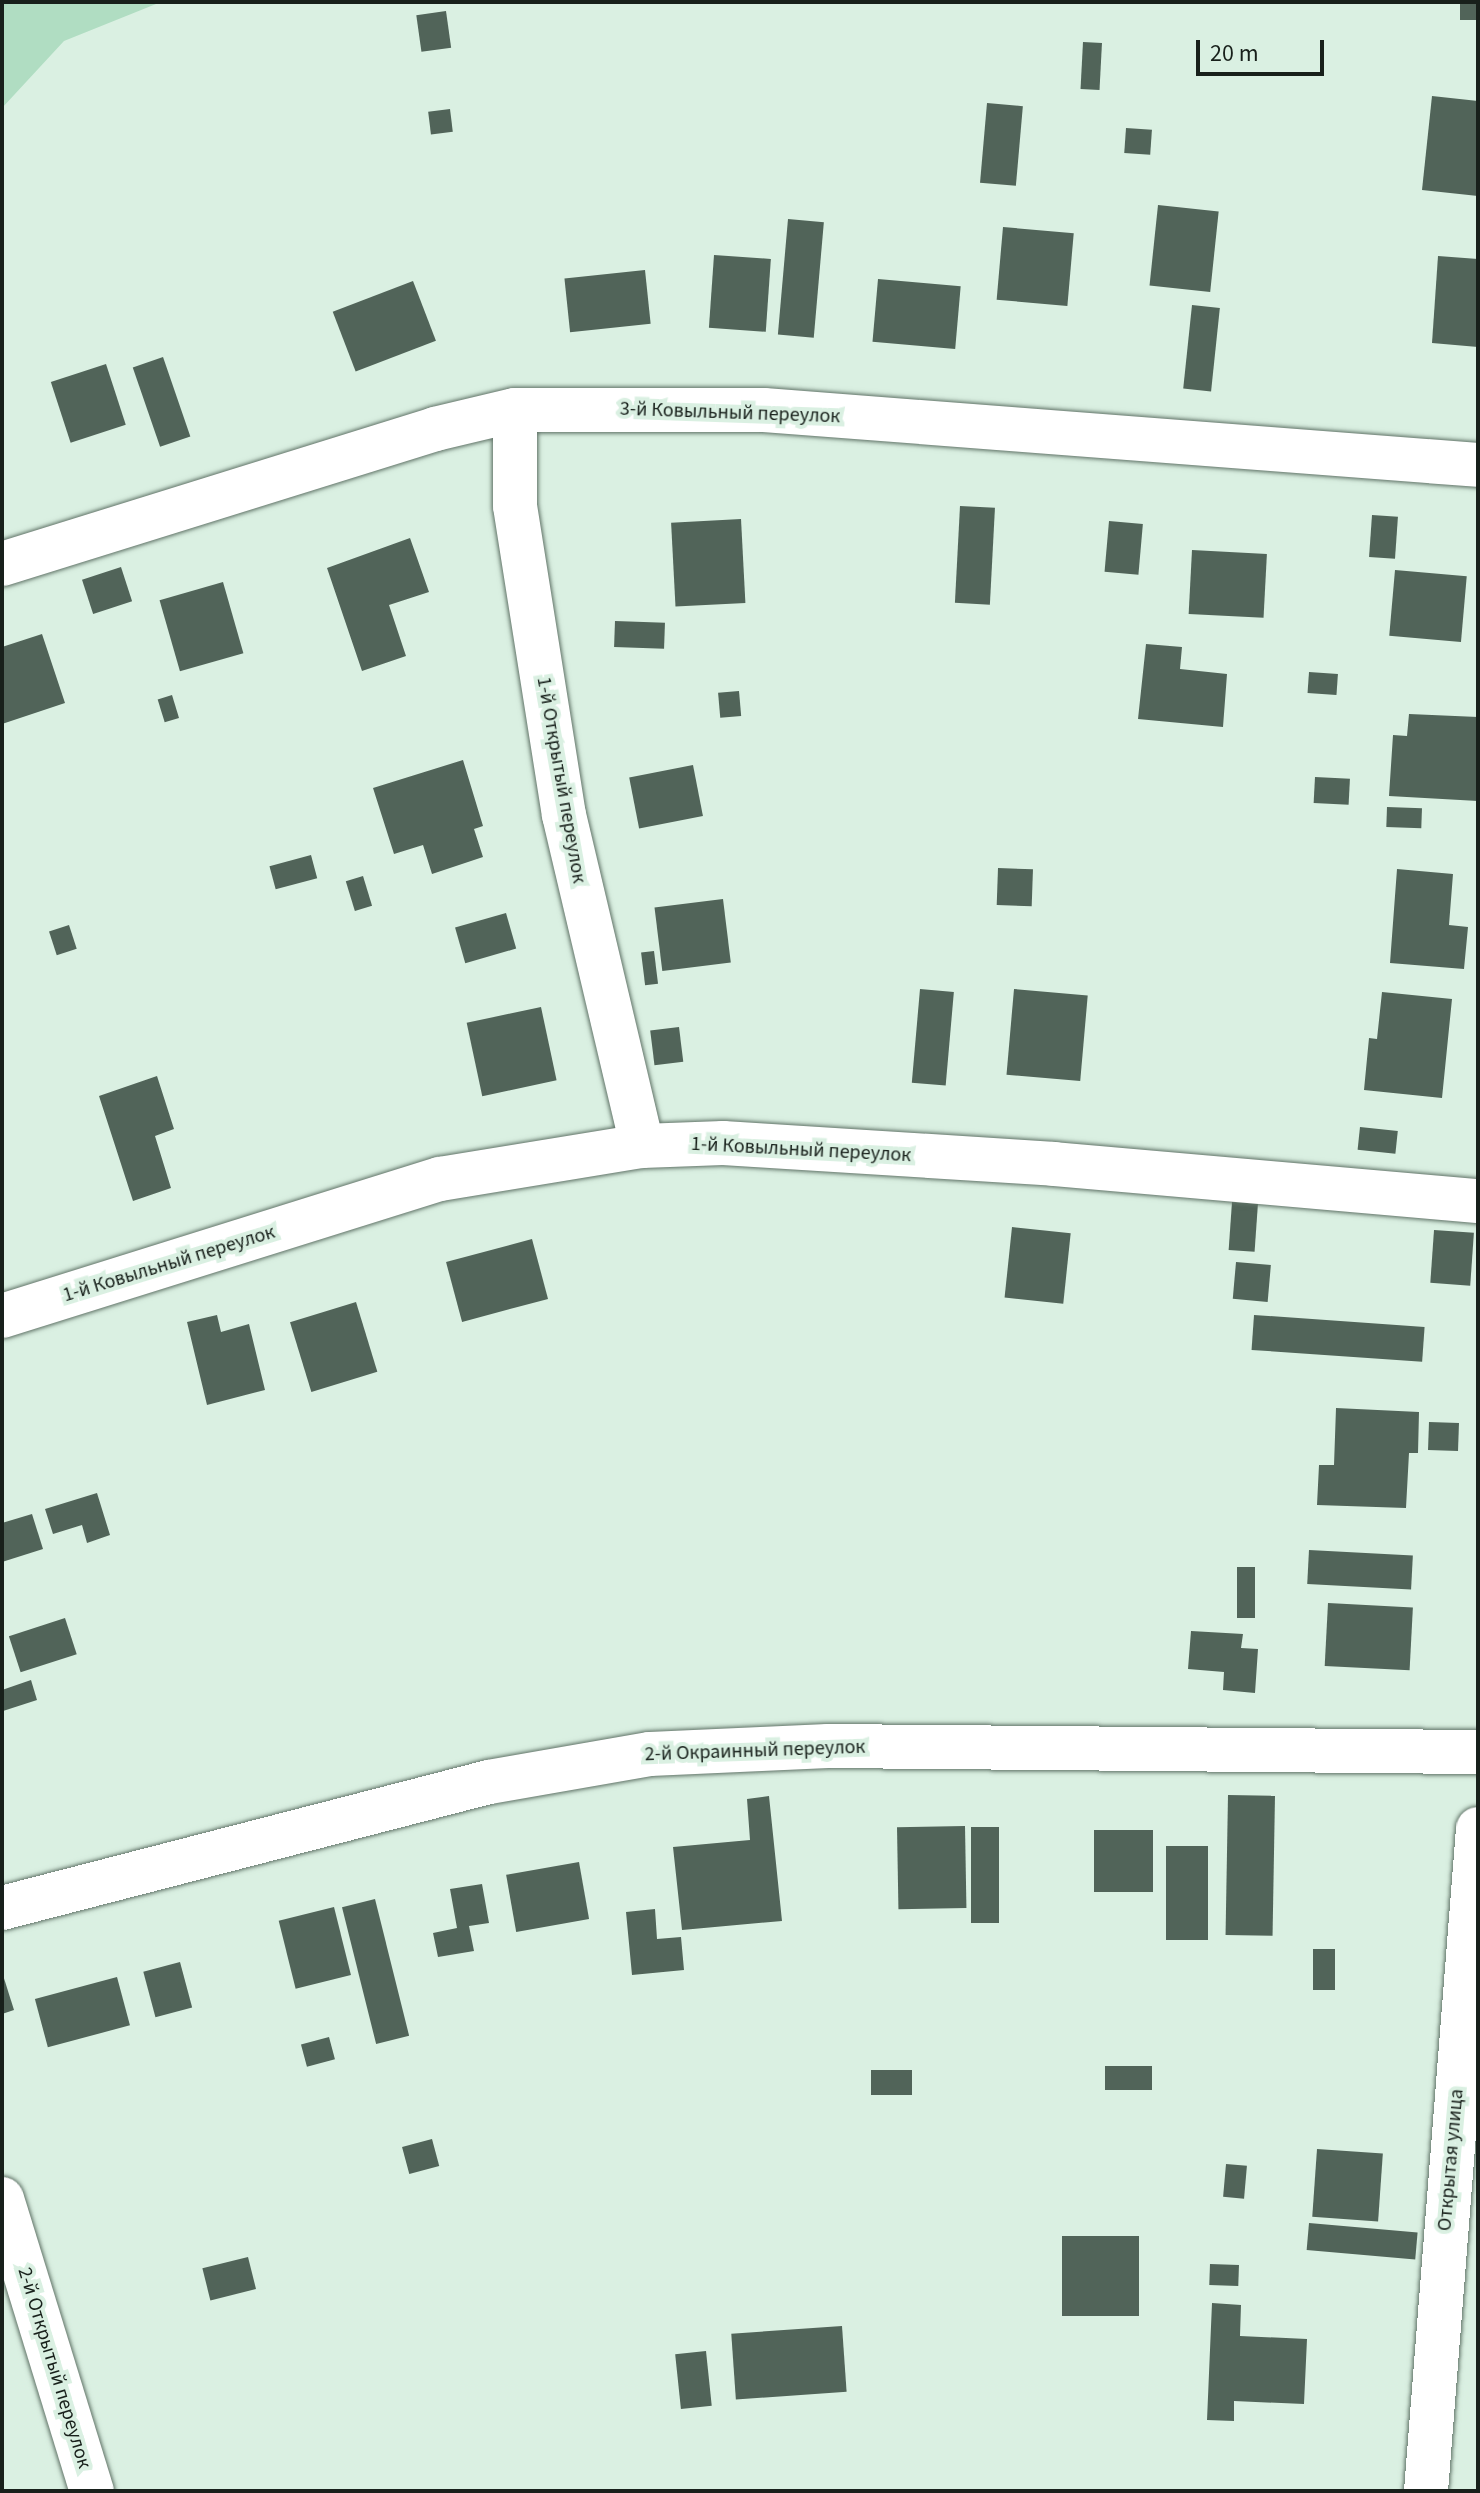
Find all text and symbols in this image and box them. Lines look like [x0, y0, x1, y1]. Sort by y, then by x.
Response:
scale bar [1200, 24, 1328, 74]
text: 20 m [1210, 36, 1259, 71]
street label: 3-й Ковыльный переулок [619, 397, 841, 429]
street label: 1-й Открытый переулок [531, 675, 591, 885]
street label: 1-й Ковыльный переулок [690, 1132, 912, 1168]
street label: 1-й Ковыльный переулок [60, 1220, 278, 1308]
street label: 2-й Окраинный переулок [644, 1735, 866, 1767]
street label: Открытая улица [1433, 2088, 1469, 2232]
street label: 2-й Открытый переулок [12, 2265, 96, 2471]

